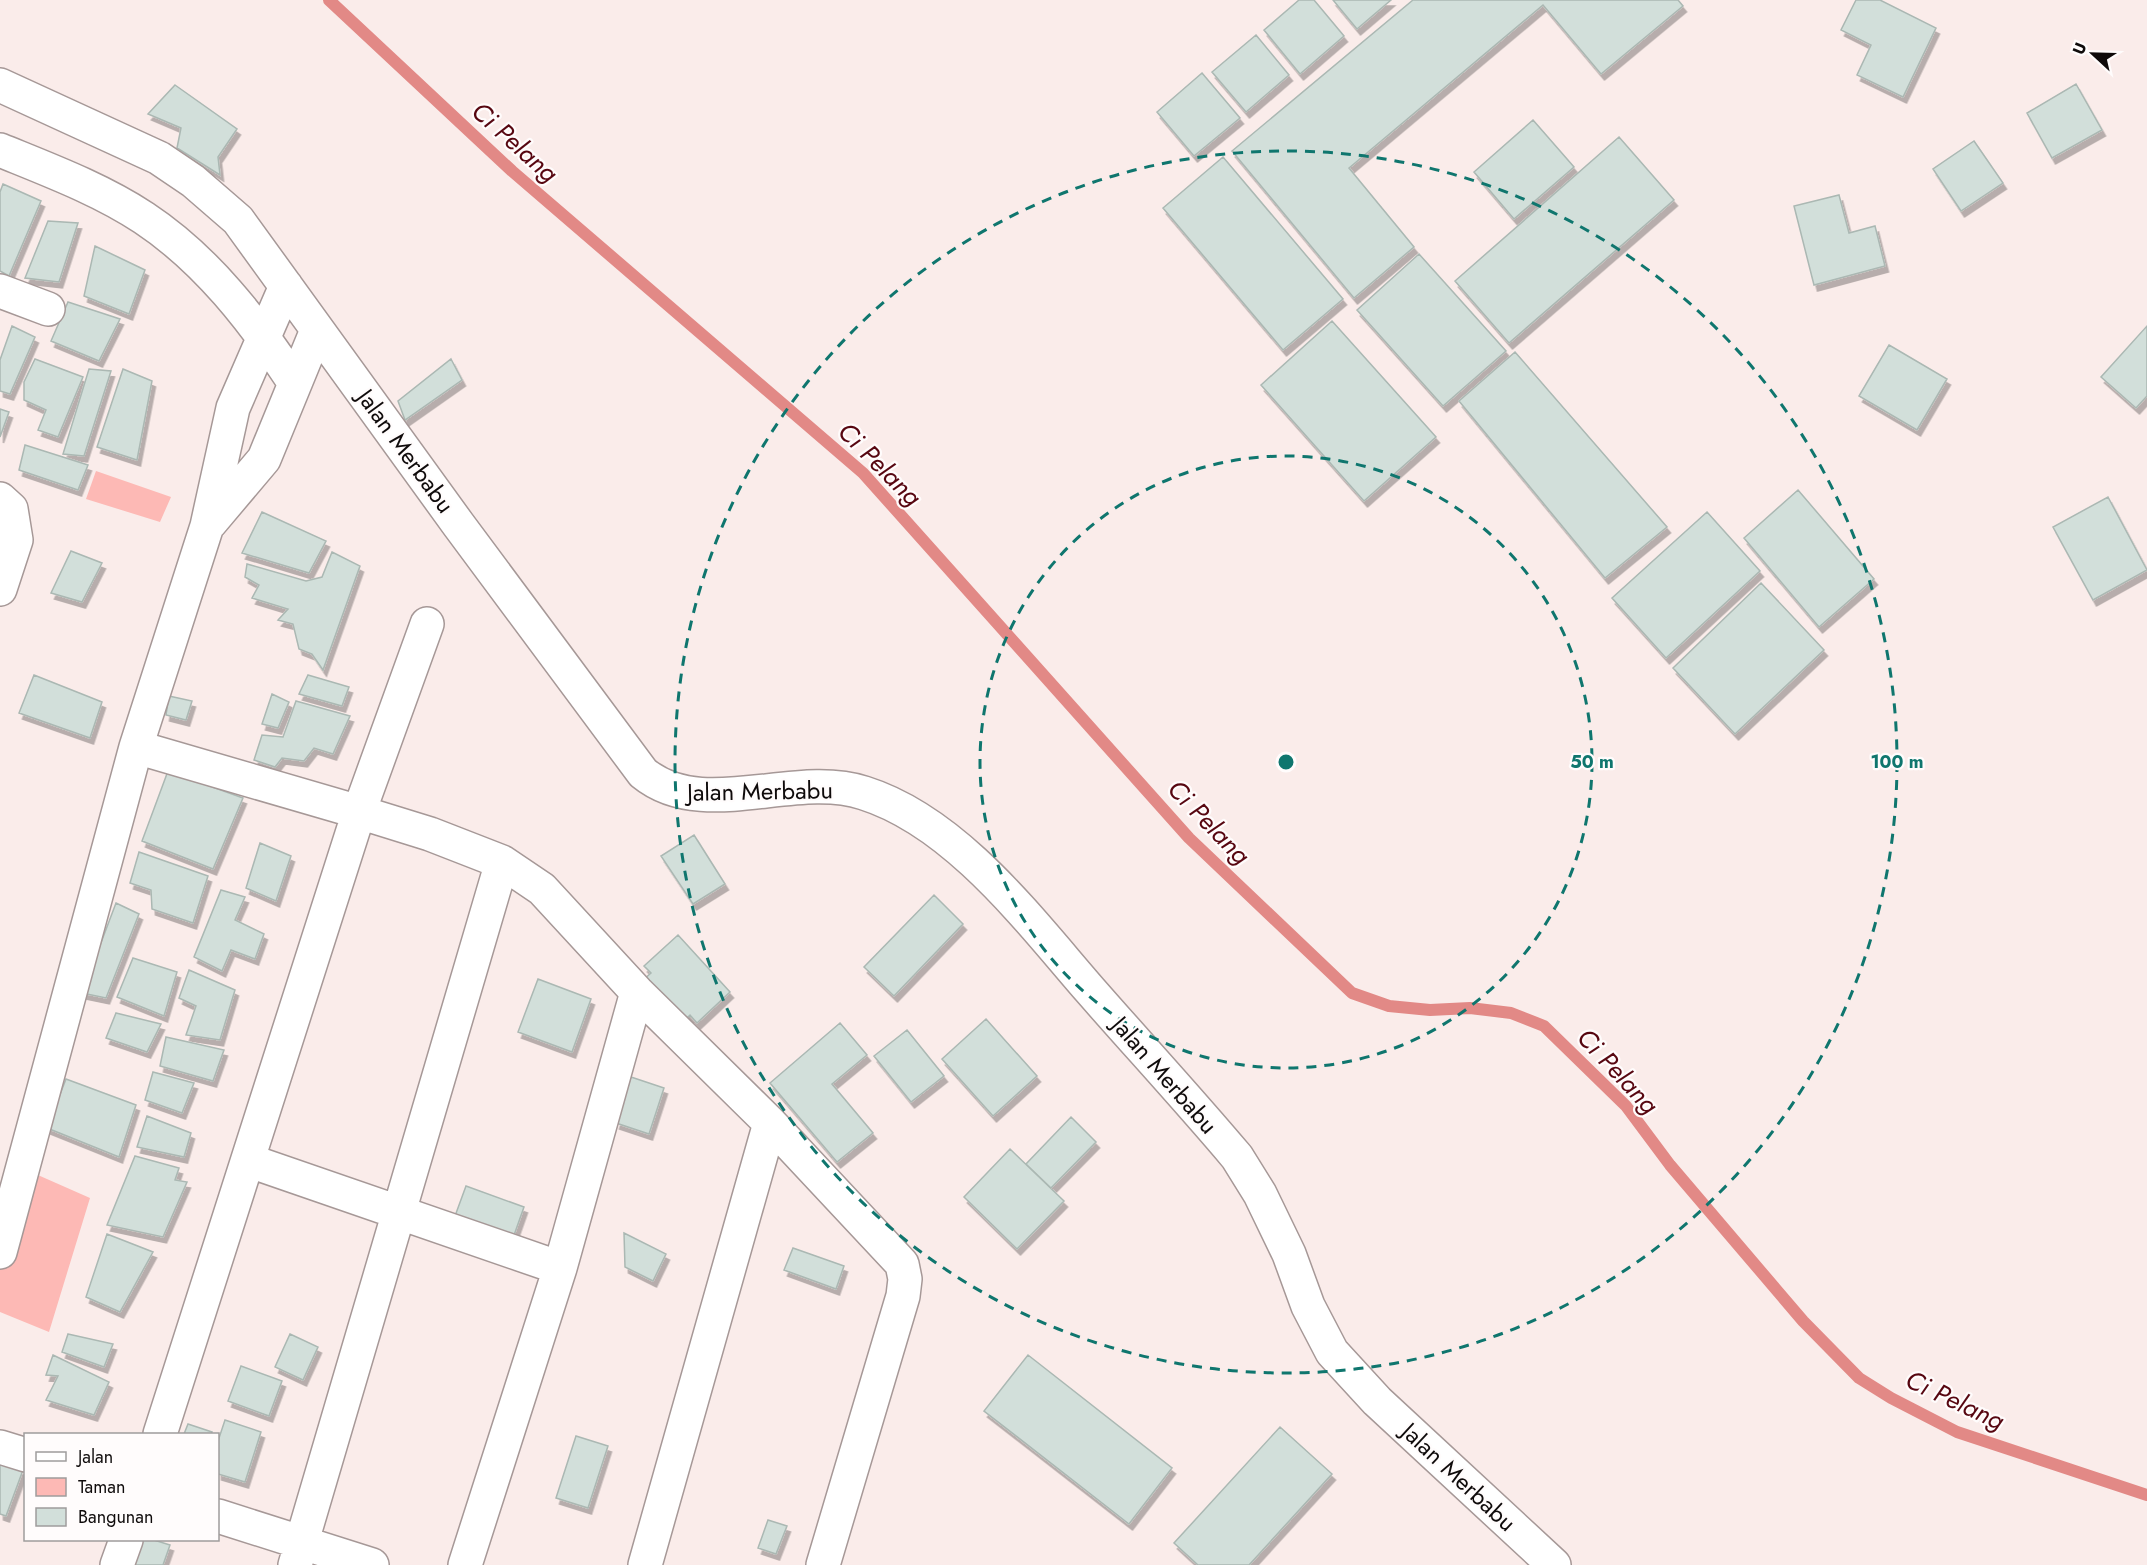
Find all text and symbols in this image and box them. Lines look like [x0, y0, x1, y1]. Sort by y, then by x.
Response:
north arrow [2063, 24, 2123, 84]
text: U [2067, 39, 2092, 58]
water label: Ci Pelang [463, 93, 567, 191]
street label: Jalan Merbabu [347, 379, 463, 520]
water label: Ci Pelang [829, 413, 931, 515]
text: 50 m [1570, 749, 1614, 775]
text: 100 m [1870, 749, 1924, 775]
centre of rings [1276, 752, 1296, 772]
water label: Ci Pelang [1159, 771, 1259, 873]
street label: Jalan Merbabu [684, 772, 833, 810]
street label: Jalan Merbabu [1102, 1006, 1226, 1141]
water label: Ci Pelang [1568, 1019, 1668, 1123]
water label: Ci Pelang [1899, 1360, 2011, 1440]
street label: Jalan Merbabu [1392, 1412, 1524, 1539]
legend [24, 1433, 219, 1541]
text: Jalan [76, 1444, 113, 1470]
text: Taman [78, 1474, 125, 1500]
text: Bangunan [78, 1504, 153, 1530]

